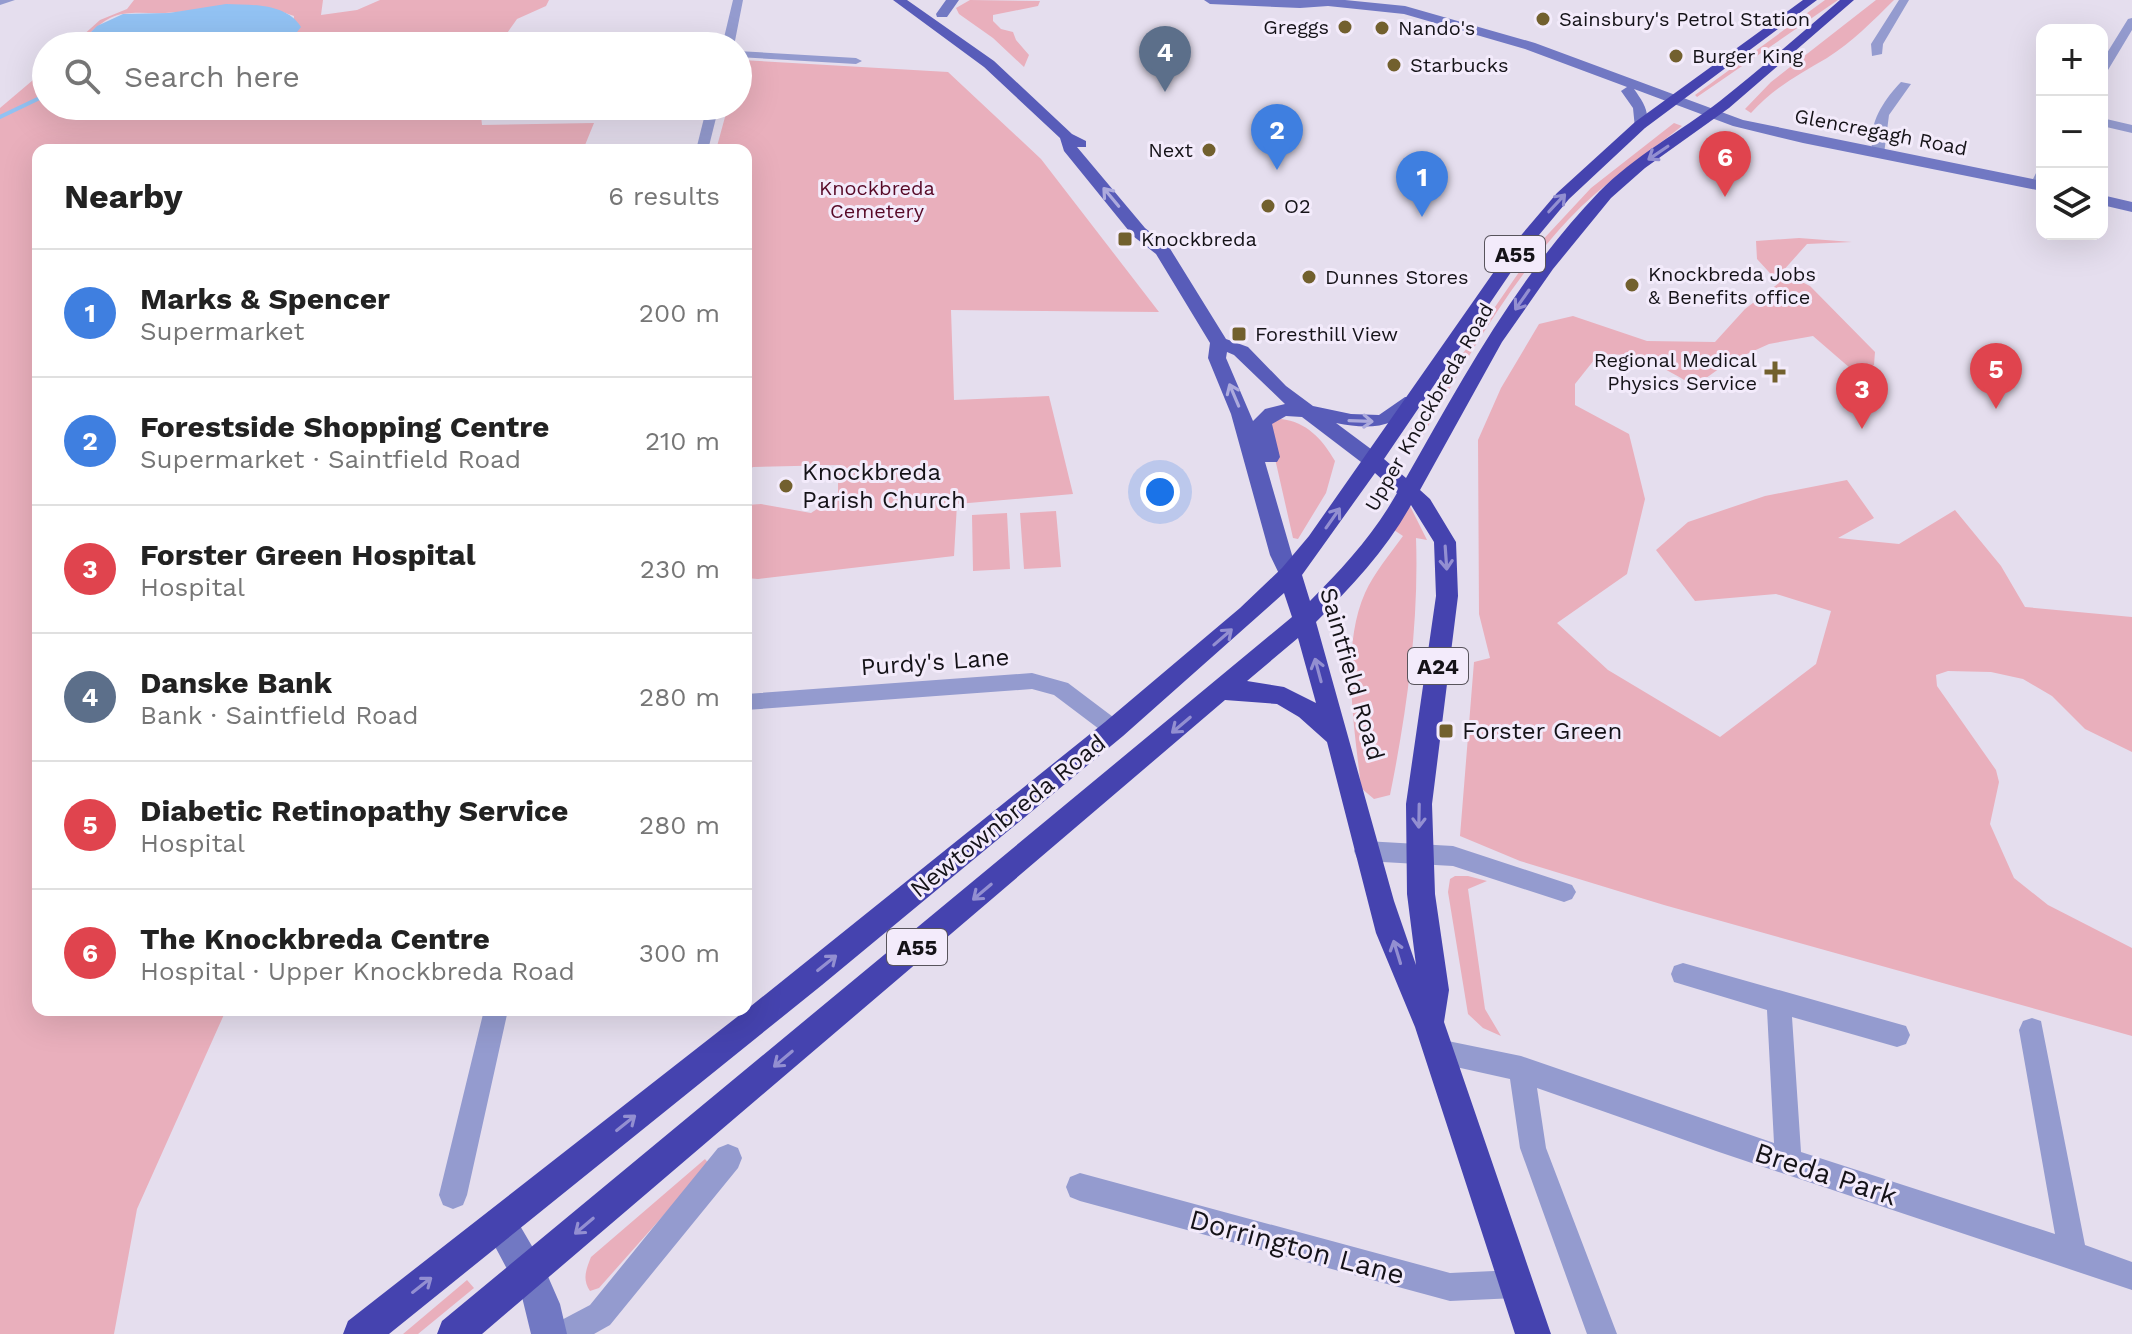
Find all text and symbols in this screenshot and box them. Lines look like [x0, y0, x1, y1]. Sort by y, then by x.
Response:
place label: Sainsbury's Petrol Station [1559, 7, 1810, 31]
marker: Sainsbury's Petrol Station [1534, 10, 1552, 28]
place label: Greggs [1263, 15, 1329, 39]
place label: Nando's [1398, 16, 1475, 40]
marker: Greggs [1336, 18, 1354, 36]
marker: Nando's [1373, 19, 1391, 37]
map controls [2036, 24, 2108, 240]
button: + [2036, 24, 2108, 96]
pin: 4 [1139, 26, 1191, 92]
search box [32, 32, 752, 120]
place label: Burger King [1692, 44, 1804, 68]
marker: Burger King [1667, 47, 1685, 65]
place label: Starbucks [1410, 53, 1508, 77]
icon: search [60, 54, 104, 98]
marker: Starbucks [1385, 56, 1403, 74]
text: Search here [124, 59, 300, 94]
button: − [2036, 96, 2108, 168]
street label: Glencregagh Road [1792, 103, 1970, 161]
pin: 2 [1251, 104, 1303, 170]
pin: 6 [1699, 131, 1751, 197]
place label: Next [1148, 138, 1194, 162]
marker: Next [1200, 141, 1218, 159]
one-way arrow [1647, 145, 1669, 161]
pin: 1 [1396, 151, 1448, 217]
button: layers [2036, 168, 2108, 240]
text: Nearby [64, 176, 183, 216]
park label: Knockbreda Cemetery [819, 176, 935, 223]
text: 6 results [608, 181, 720, 211]
one-way arrow [1103, 186, 1121, 207]
one-way arrow [1548, 193, 1566, 213]
place label: O2 [1284, 194, 1311, 218]
marker: O2 [1259, 197, 1277, 215]
place label: Knockbreda [1141, 227, 1257, 251]
marker: Knockbreda [1116, 230, 1134, 248]
road number: A55 [1485, 236, 1545, 272]
place label: Knockbreda Jobs & Benefits office [1648, 262, 1816, 309]
place label: Dunnes Stores [1325, 265, 1469, 289]
marker: Dunnes Stores [1300, 268, 1318, 286]
marker: Knockbreda Jobs & Benefits office [1623, 276, 1641, 294]
text: Marks & Spencer [140, 281, 390, 316]
one-way arrow [1514, 288, 1530, 310]
text: 1 [84, 298, 96, 328]
text: 200 m [639, 298, 720, 328]
street label: Upper Knockbreda Road [1360, 299, 1498, 515]
text: Supermarket [140, 316, 304, 346]
place label: Foresthill View [1255, 322, 1398, 346]
marker: Foresthill View [1230, 325, 1248, 343]
pin: 5 [1970, 343, 2022, 409]
place label: Regional Medical Physics Service [1594, 348, 1757, 395]
marker: Regional Medical Physics Service [1764, 361, 1786, 383]
pin: 3 [1836, 363, 1888, 429]
one-way arrow [1225, 383, 1240, 408]
text: Forestside Shopping Centre [140, 409, 549, 444]
one-way arrow [1347, 413, 1374, 428]
text: 2 [82, 426, 98, 456]
text: 210 m [645, 426, 720, 456]
text: Supermarket · Saintfield Road [140, 444, 521, 474]
place label: Knockbreda Parish Church [802, 458, 966, 514]
your location [1140, 472, 1180, 512]
marker: Knockbreda Parish Church [777, 477, 795, 495]
one-way arrow [1325, 508, 1341, 530]
text: Forster Green Hospital [140, 537, 476, 572]
one-way arrow [1439, 544, 1454, 571]
text: 3 [82, 554, 98, 584]
text: 230 m [640, 554, 720, 584]
text: Hospital [140, 572, 245, 602]
street label: Saintfield Road [1314, 584, 1390, 764]
one-way arrow [1212, 628, 1232, 646]
street label: Purdy's Lane [860, 643, 1010, 681]
road number: A24 [1408, 648, 1468, 684]
one-way arrow [1310, 658, 1325, 684]
text: Danske Bank [140, 665, 332, 700]
text: 4 [82, 682, 98, 712]
text: 280 m [639, 682, 720, 712]
text: Bank · Saintfield Road [140, 700, 419, 730]
one-way arrow [1172, 716, 1192, 734]
place label: Forster Green [1462, 717, 1622, 745]
marker: Forster Green [1437, 722, 1455, 740]
street label: Newtownbreda Road [905, 729, 1111, 903]
text: Diabetic Retinopathy Service [140, 793, 568, 828]
one-way arrow [1411, 802, 1427, 829]
text: 5 [82, 810, 98, 840]
text: 280 m [639, 810, 720, 840]
text: Hospital [140, 828, 245, 858]
one-way arrow [972, 883, 993, 901]
text: The Knockbreda Centre [140, 921, 490, 956]
road number: A55 [887, 929, 947, 965]
text: 6 [82, 938, 98, 968]
text: 300 m [639, 938, 720, 968]
one-way arrow [1389, 939, 1404, 965]
one-way arrow [816, 955, 837, 973]
text: Hospital · Upper Knockbreda Road [140, 956, 575, 986]
one-way arrow [773, 1050, 794, 1068]
one-way arrow [615, 1114, 636, 1132]
street label: Breda Park [1751, 1135, 1902, 1213]
street label: Dorrington Lane [1186, 1202, 1408, 1292]
one-way arrow [574, 1217, 594, 1235]
one-way arrow [411, 1277, 432, 1294]

